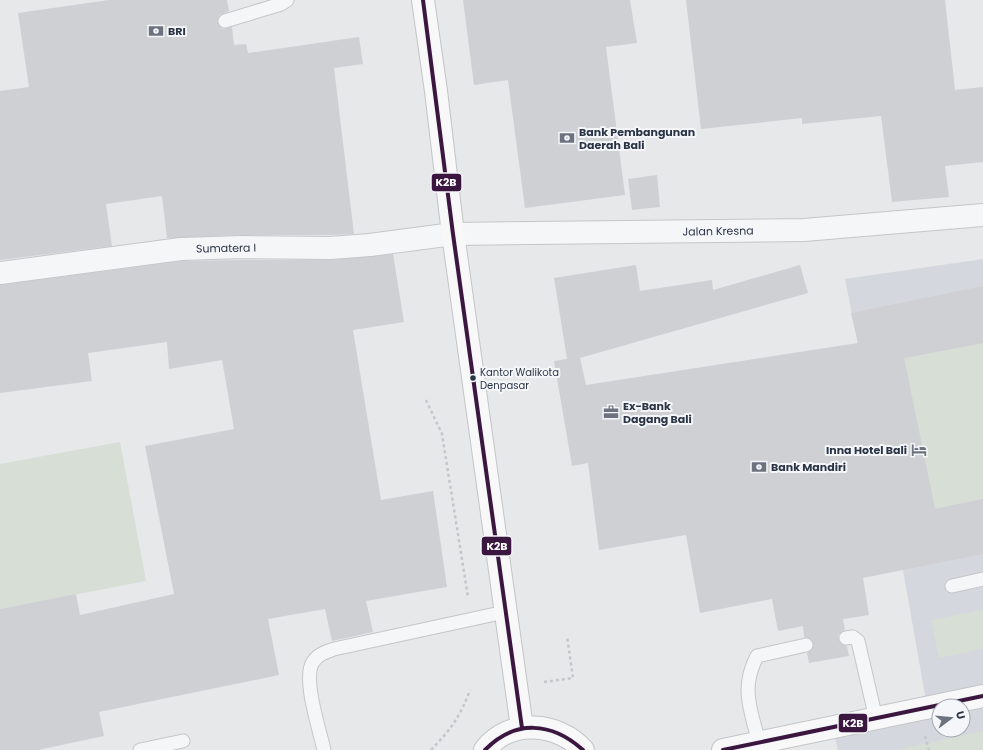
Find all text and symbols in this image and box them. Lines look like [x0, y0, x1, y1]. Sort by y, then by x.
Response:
bank icon: BRI [147, 22, 165, 40]
place label: BRI [168, 23, 186, 39]
place label: Bank Pembangunan Daerah Bali [579, 124, 695, 153]
bank icon: Bank Pembangunan Daerah Bali [558, 129, 576, 147]
line badge: K2B [431, 173, 462, 192]
text: K2B [435, 174, 457, 190]
street label: Jalan Kresna [682, 222, 754, 240]
street label: Sumatera I [196, 239, 256, 257]
place label: Kantor Walikota Denpasar [480, 365, 559, 393]
marker: Kantor Walikota Denpasar [468, 373, 478, 383]
place label: Ex-Bank Dagang Bali [623, 398, 692, 427]
office icon: Ex-Bank Dagang Bali [602, 403, 620, 421]
hotel icon: Inna Hotel Bali [910, 441, 928, 459]
place label: Inna Hotel Bali [826, 442, 907, 458]
bank icon: Bank Mandiri [750, 458, 768, 476]
place label: Bank Mandiri [771, 459, 846, 475]
line badge: K2B [481, 536, 512, 556]
text: K2B [486, 538, 508, 554]
north arrow [931, 698, 971, 738]
text: U [952, 709, 969, 721]
line badge: K2B [838, 713, 868, 733]
text: K2B [842, 715, 864, 731]

